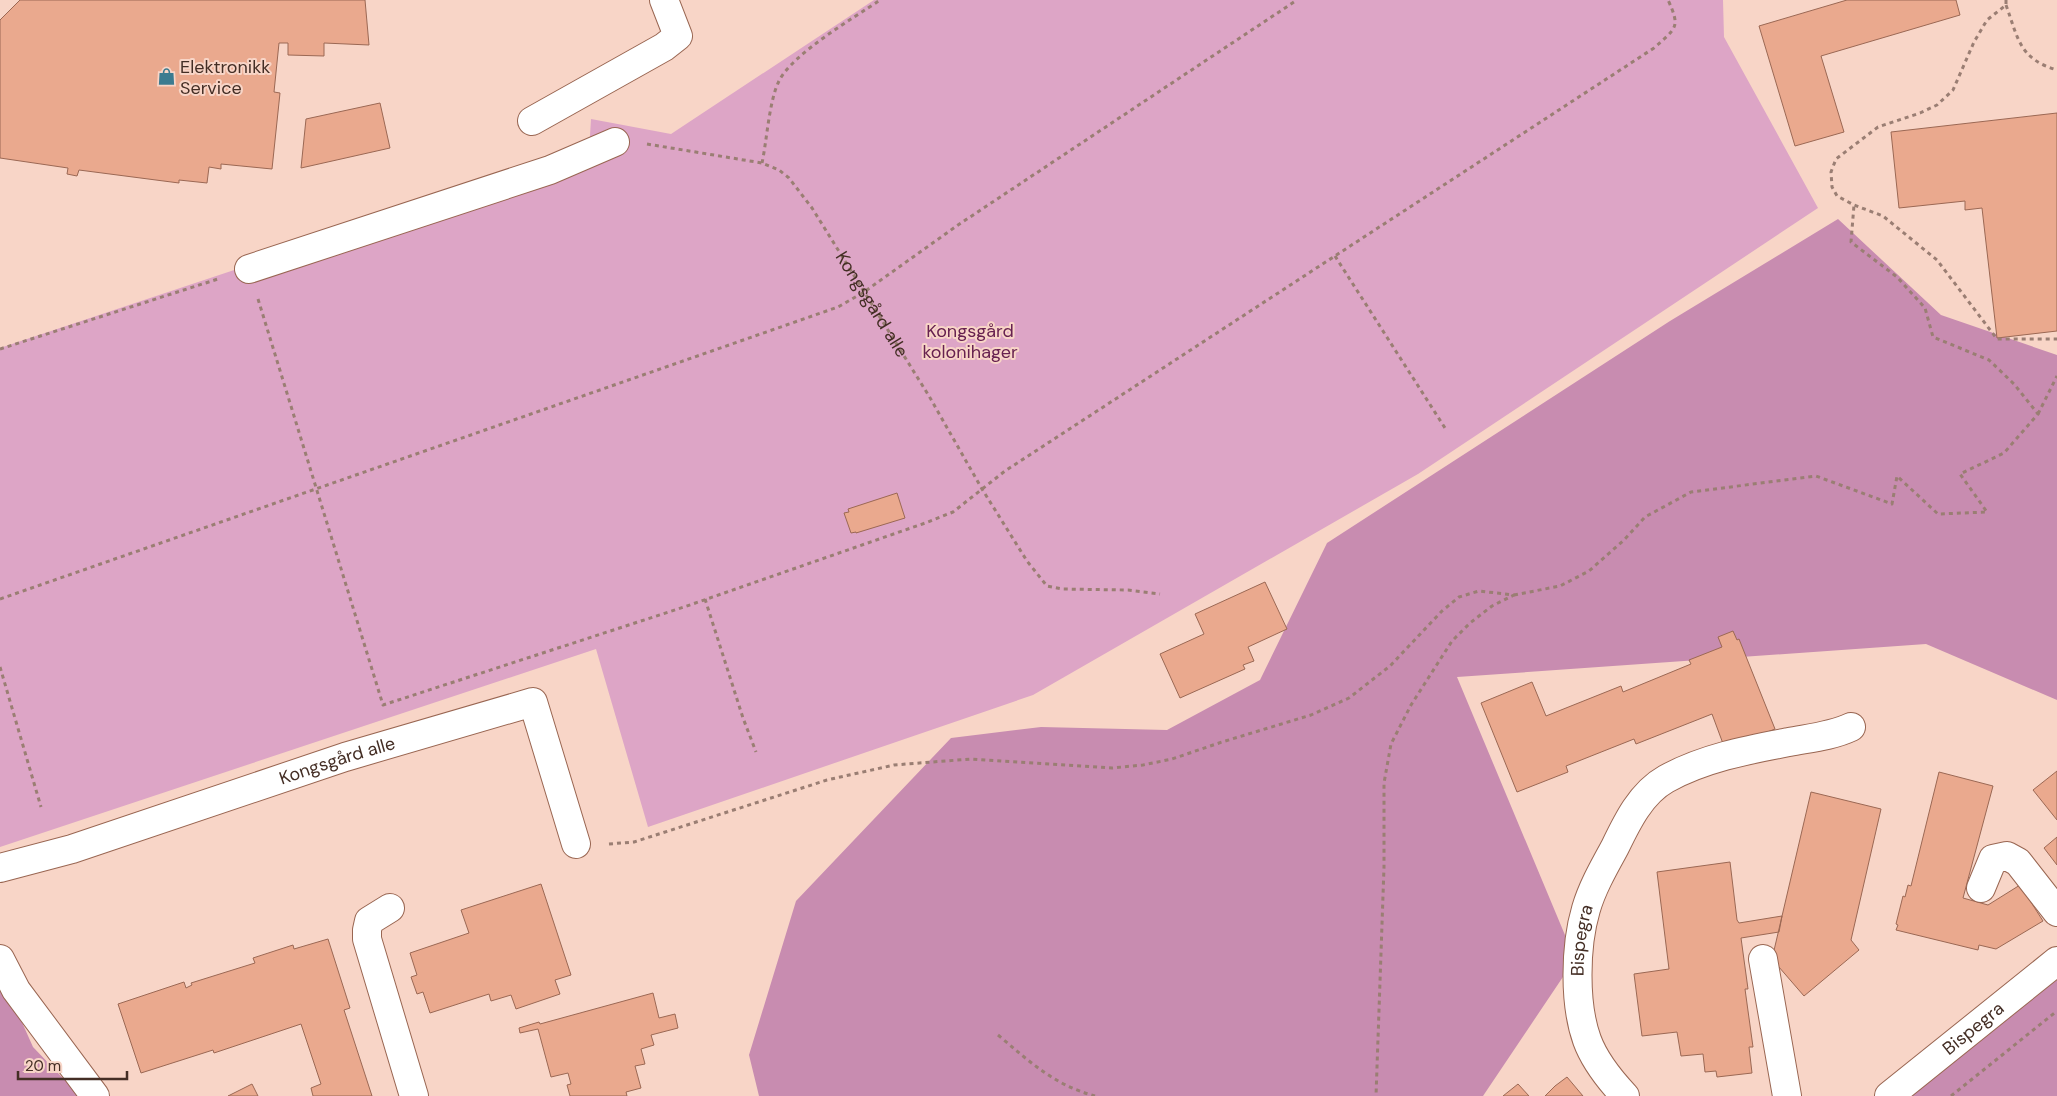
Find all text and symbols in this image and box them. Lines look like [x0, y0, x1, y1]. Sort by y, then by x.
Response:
place label: Elektronikk Service [180, 55, 270, 100]
shop icon: Elektronikk Service [156, 67, 176, 87]
street label: Kongsgård alle [830, 247, 914, 362]
park label: Kongsgård kolonihager [922, 319, 1018, 364]
street label: Kongsgård alle [276, 731, 398, 790]
street label: Bispegra [1565, 902, 1599, 976]
street label: Bispegra [1938, 996, 2009, 1060]
scale bar [18, 1048, 126, 1080]
text: 20 m [25, 1056, 61, 1076]

